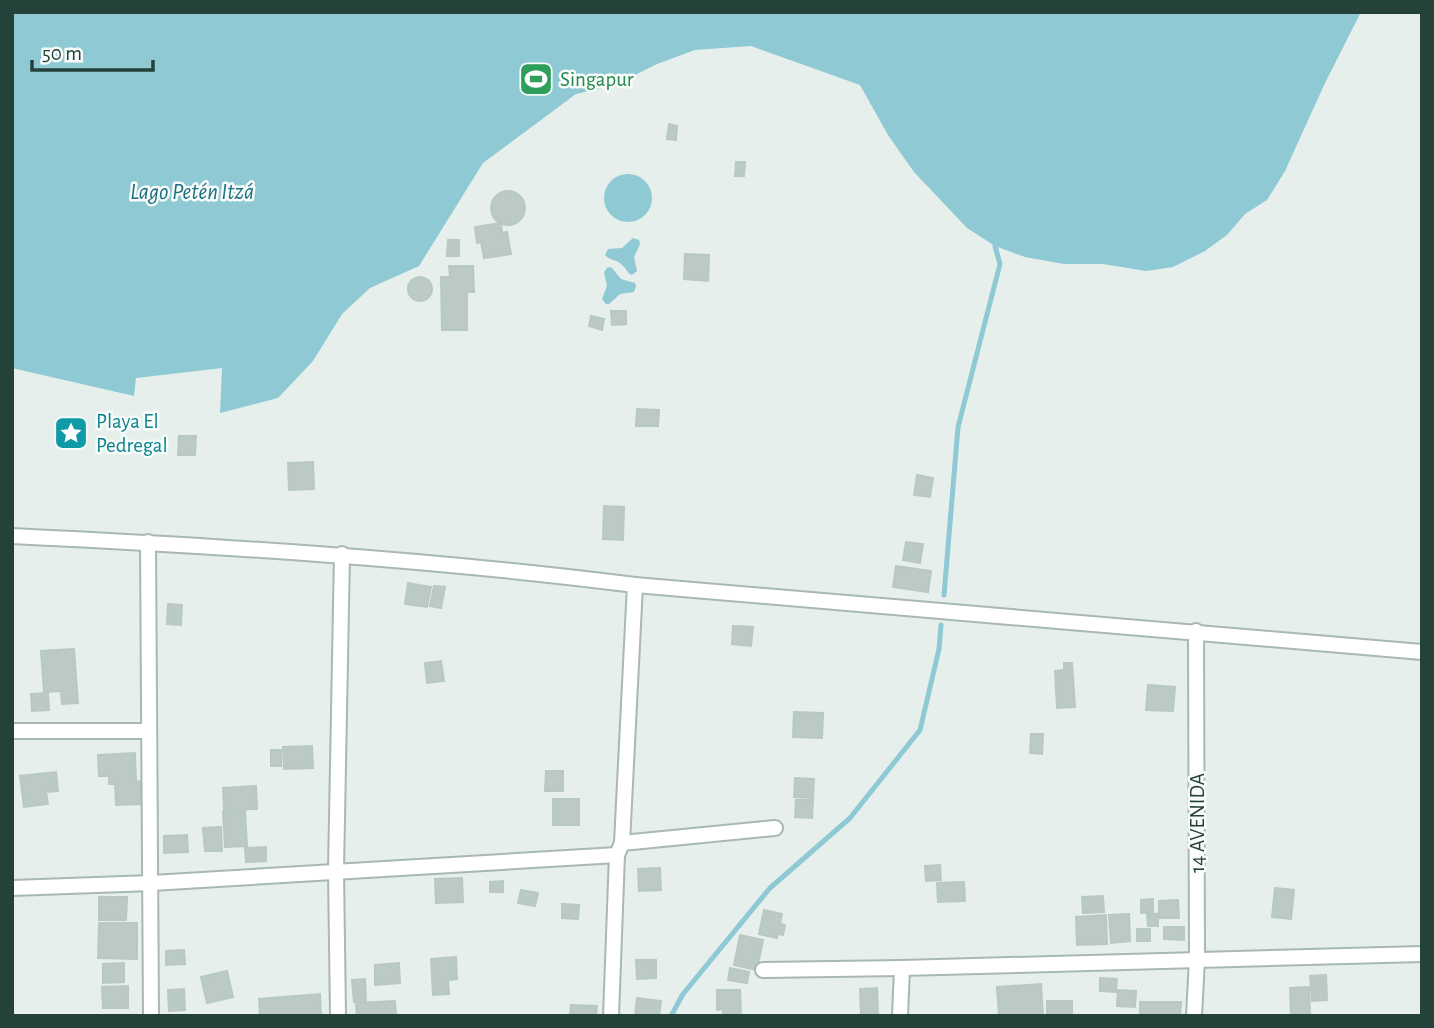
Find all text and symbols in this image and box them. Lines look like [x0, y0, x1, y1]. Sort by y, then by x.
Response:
scale bar [32, 28, 152, 72]
text: 50 m [42, 43, 82, 64]
sports icon: Singapur [517, 60, 555, 98]
place label: Singapur [560, 69, 634, 90]
water label: Lago Petén Itzá [130, 181, 254, 204]
place label: Playa El Pedregal [96, 411, 168, 456]
place icon: Playa El Pedregal [52, 414, 90, 452]
street label: 14 AVENIDA [1187, 773, 1208, 873]

